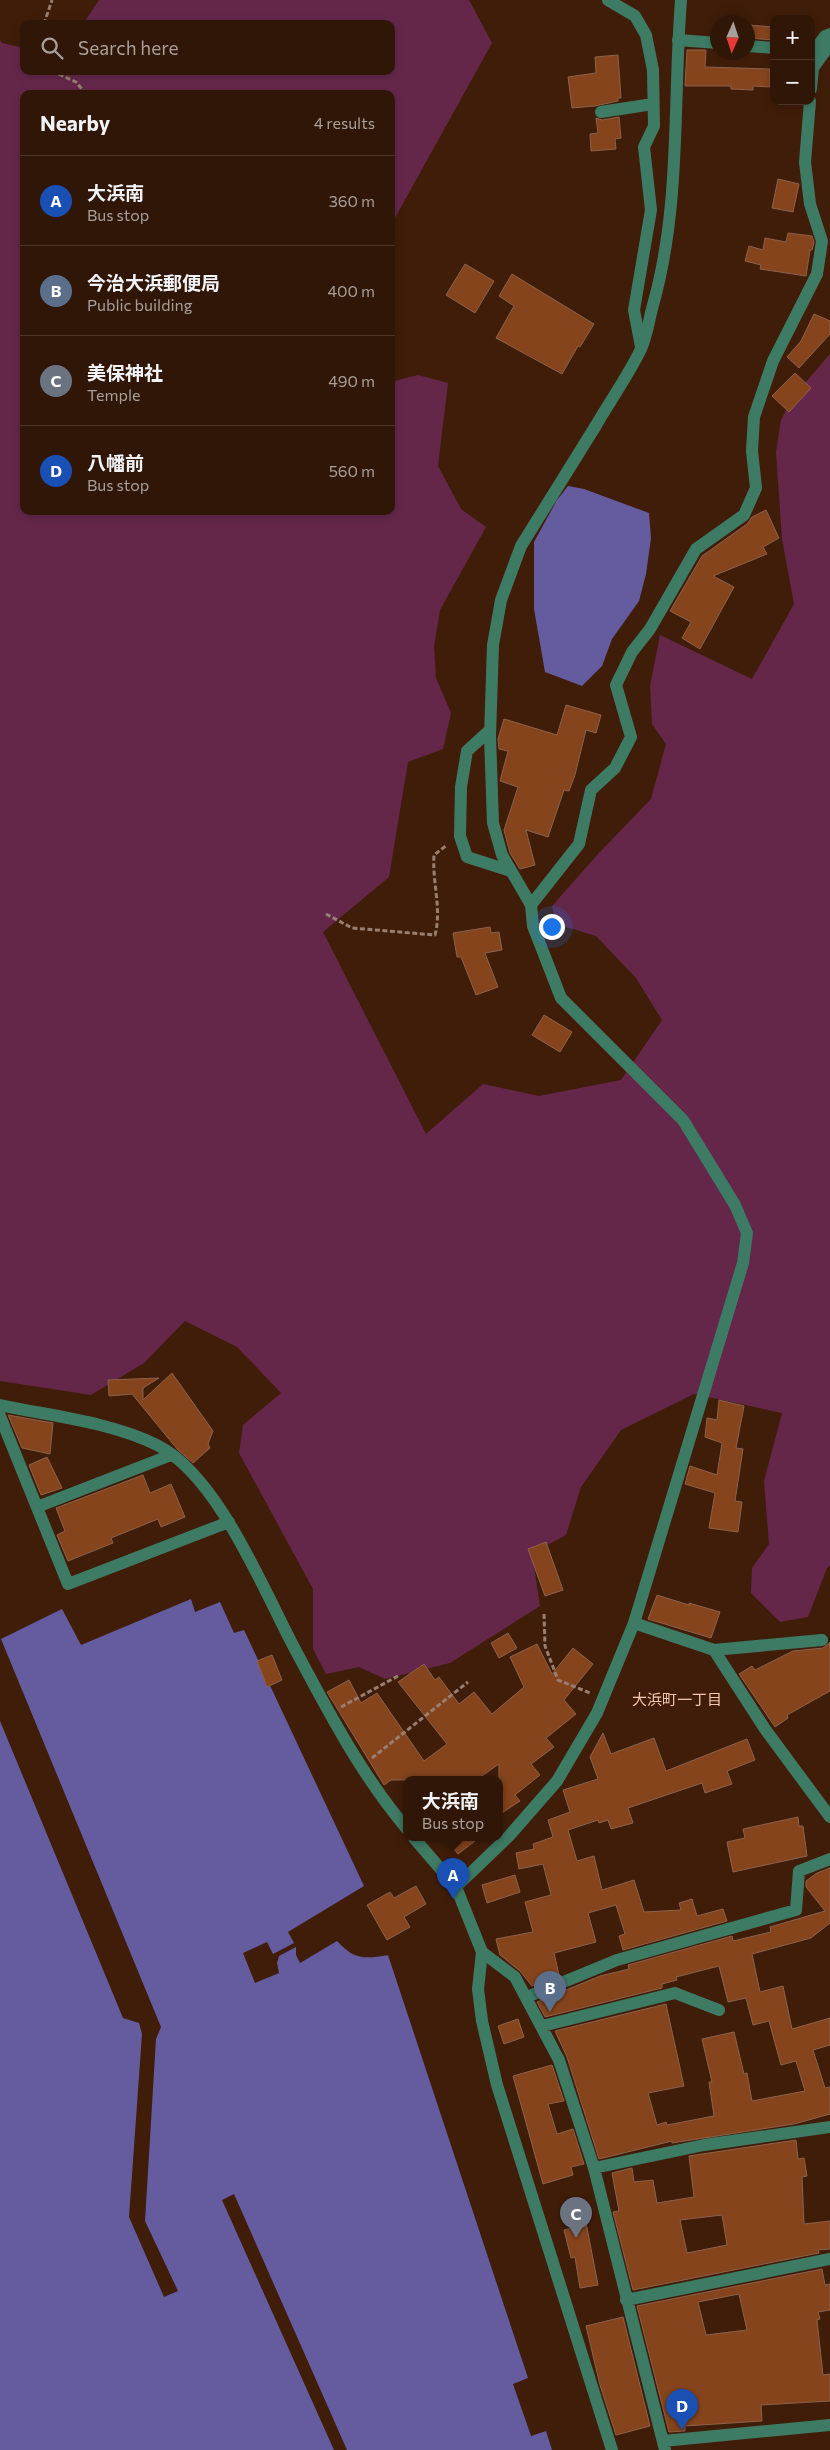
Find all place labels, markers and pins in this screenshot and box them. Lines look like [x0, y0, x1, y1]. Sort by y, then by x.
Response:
pin: A [437, 1858, 469, 1899]
pin: B [534, 1971, 566, 2012]
pin: C [560, 2197, 592, 2238]
pin: D [666, 2389, 698, 2430]

